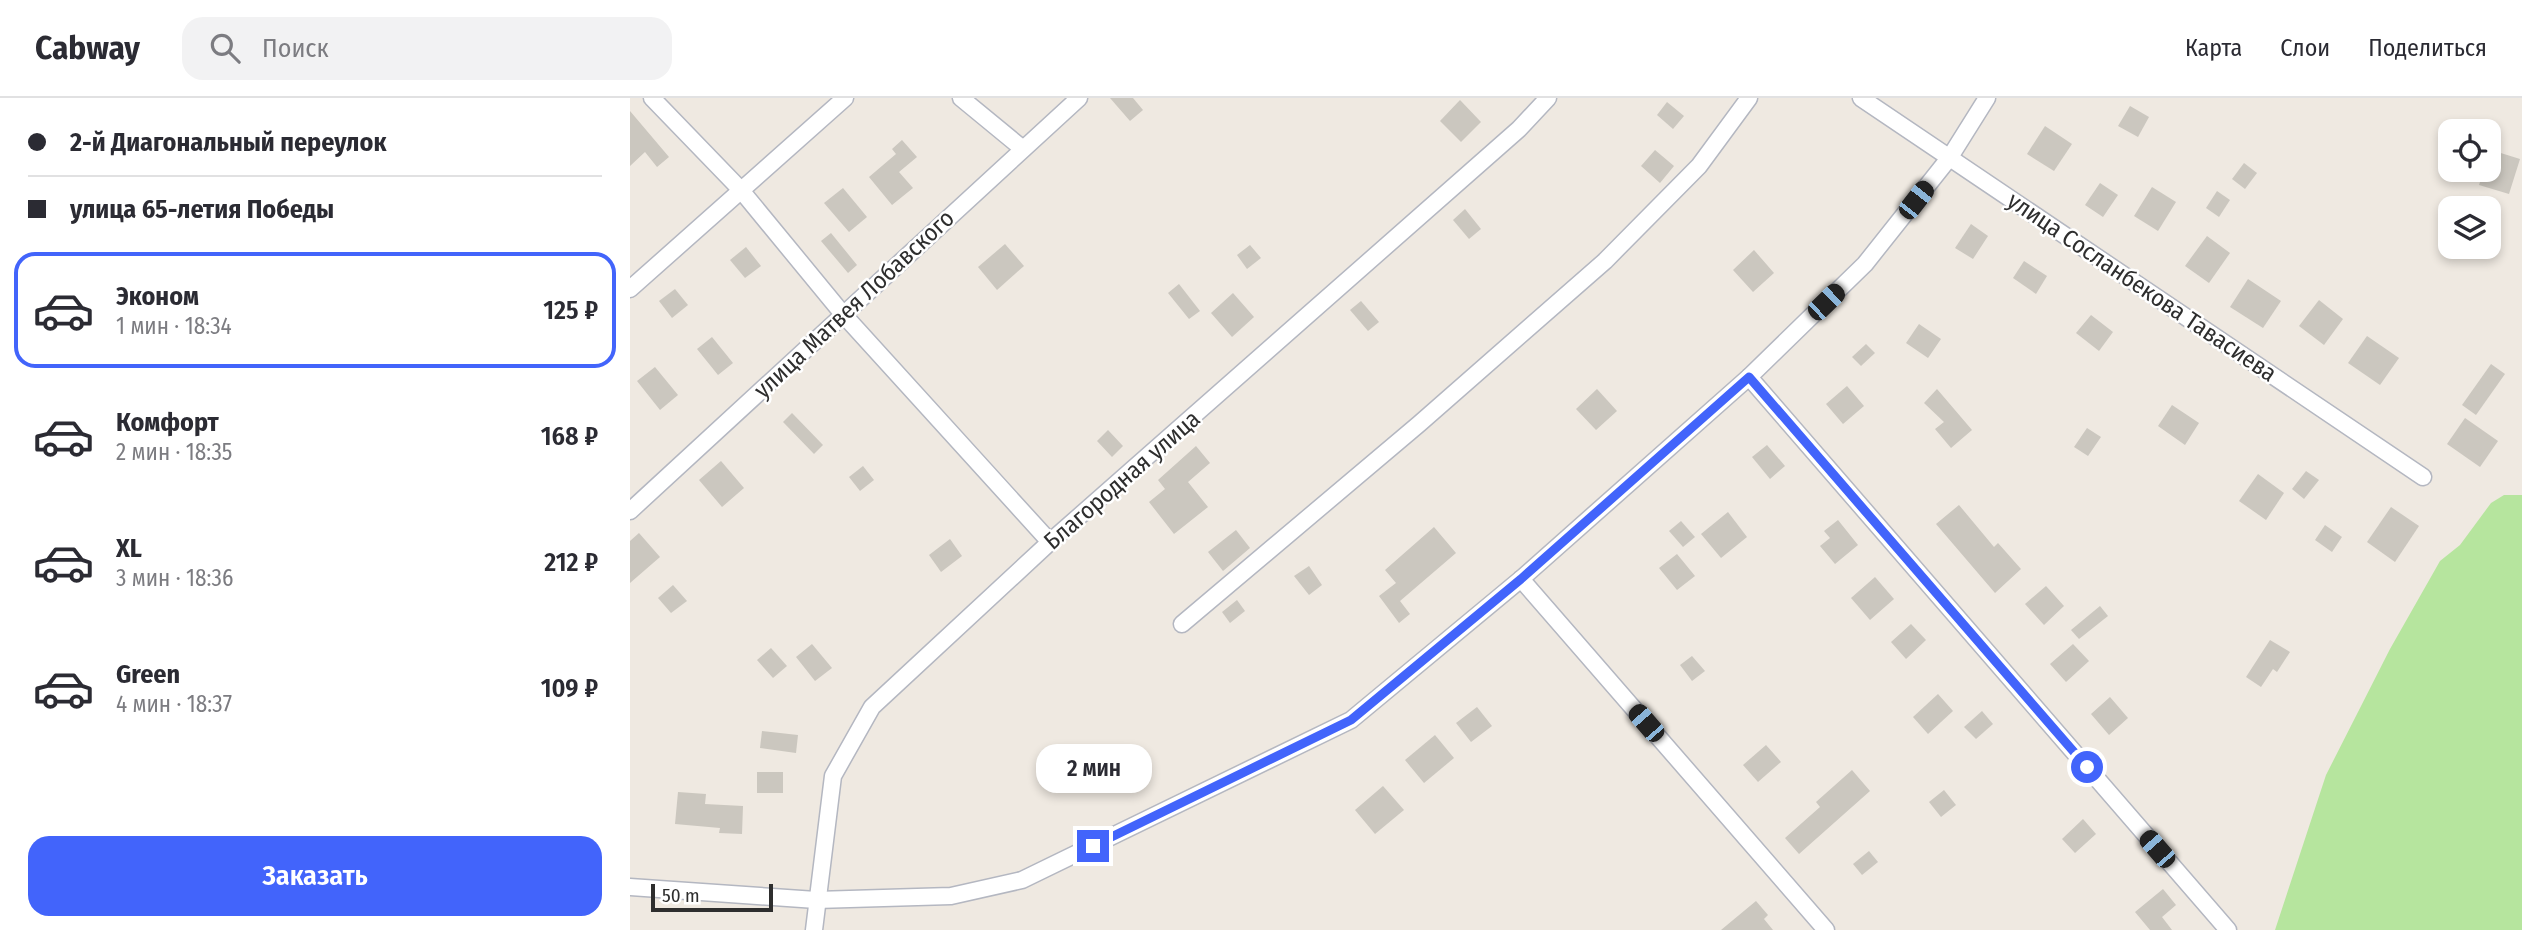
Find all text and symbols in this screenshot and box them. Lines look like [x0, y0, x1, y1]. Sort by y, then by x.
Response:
search box [182, 17, 672, 80]
text: Cabway [35, 28, 140, 68]
icon: search [206, 29, 244, 67]
text: Поиск [262, 33, 329, 64]
text: Карта [2185, 34, 2242, 62]
text: Слои [2280, 34, 2330, 62]
text: Поделиться [2368, 34, 2487, 62]
map controls [2438, 119, 2501, 259]
button: locate [2438, 119, 2501, 182]
text: 2-й Диагональный переулок [70, 127, 386, 158]
car [1895, 177, 1938, 223]
street label: улица Сосланбекова Тавасиева [2002, 186, 2282, 388]
text: улица 65-летия Победы [70, 194, 334, 225]
button: layers [2438, 196, 2501, 259]
street label: улица Матвея Лобавского [748, 204, 960, 404]
icon: car [32, 279, 95, 342]
car [1804, 280, 1849, 324]
text: Эконом [116, 281, 199, 312]
text: 125 ₽ [543, 295, 598, 326]
text: 1 мин · 18:34 [116, 312, 232, 340]
icon: car [32, 405, 95, 468]
street label: Благородная улица [1038, 405, 1206, 555]
text: Комфорт [116, 407, 219, 438]
text: 168 ₽ [541, 421, 598, 452]
text: 2 мин · 18:35 [116, 438, 232, 466]
icon: car [32, 531, 95, 594]
text: XL [116, 533, 142, 564]
text: 212 ₽ [544, 547, 598, 578]
text: 3 мин · 18:36 [116, 564, 233, 592]
icon: car [32, 657, 95, 720]
text: Green [116, 659, 180, 690]
text: 109 ₽ [541, 673, 598, 704]
text: 4 мин · 18:37 [116, 690, 232, 718]
car [1625, 700, 1668, 746]
callout: 2 мин [1035, 744, 1151, 794]
route start [2071, 751, 2103, 783]
text: 2 мин [1067, 754, 1121, 782]
car [2136, 826, 2179, 872]
route end [1077, 830, 1109, 862]
button: Заказать [28, 836, 602, 916]
scale bar [651, 881, 774, 913]
text: 50 m [662, 884, 700, 907]

